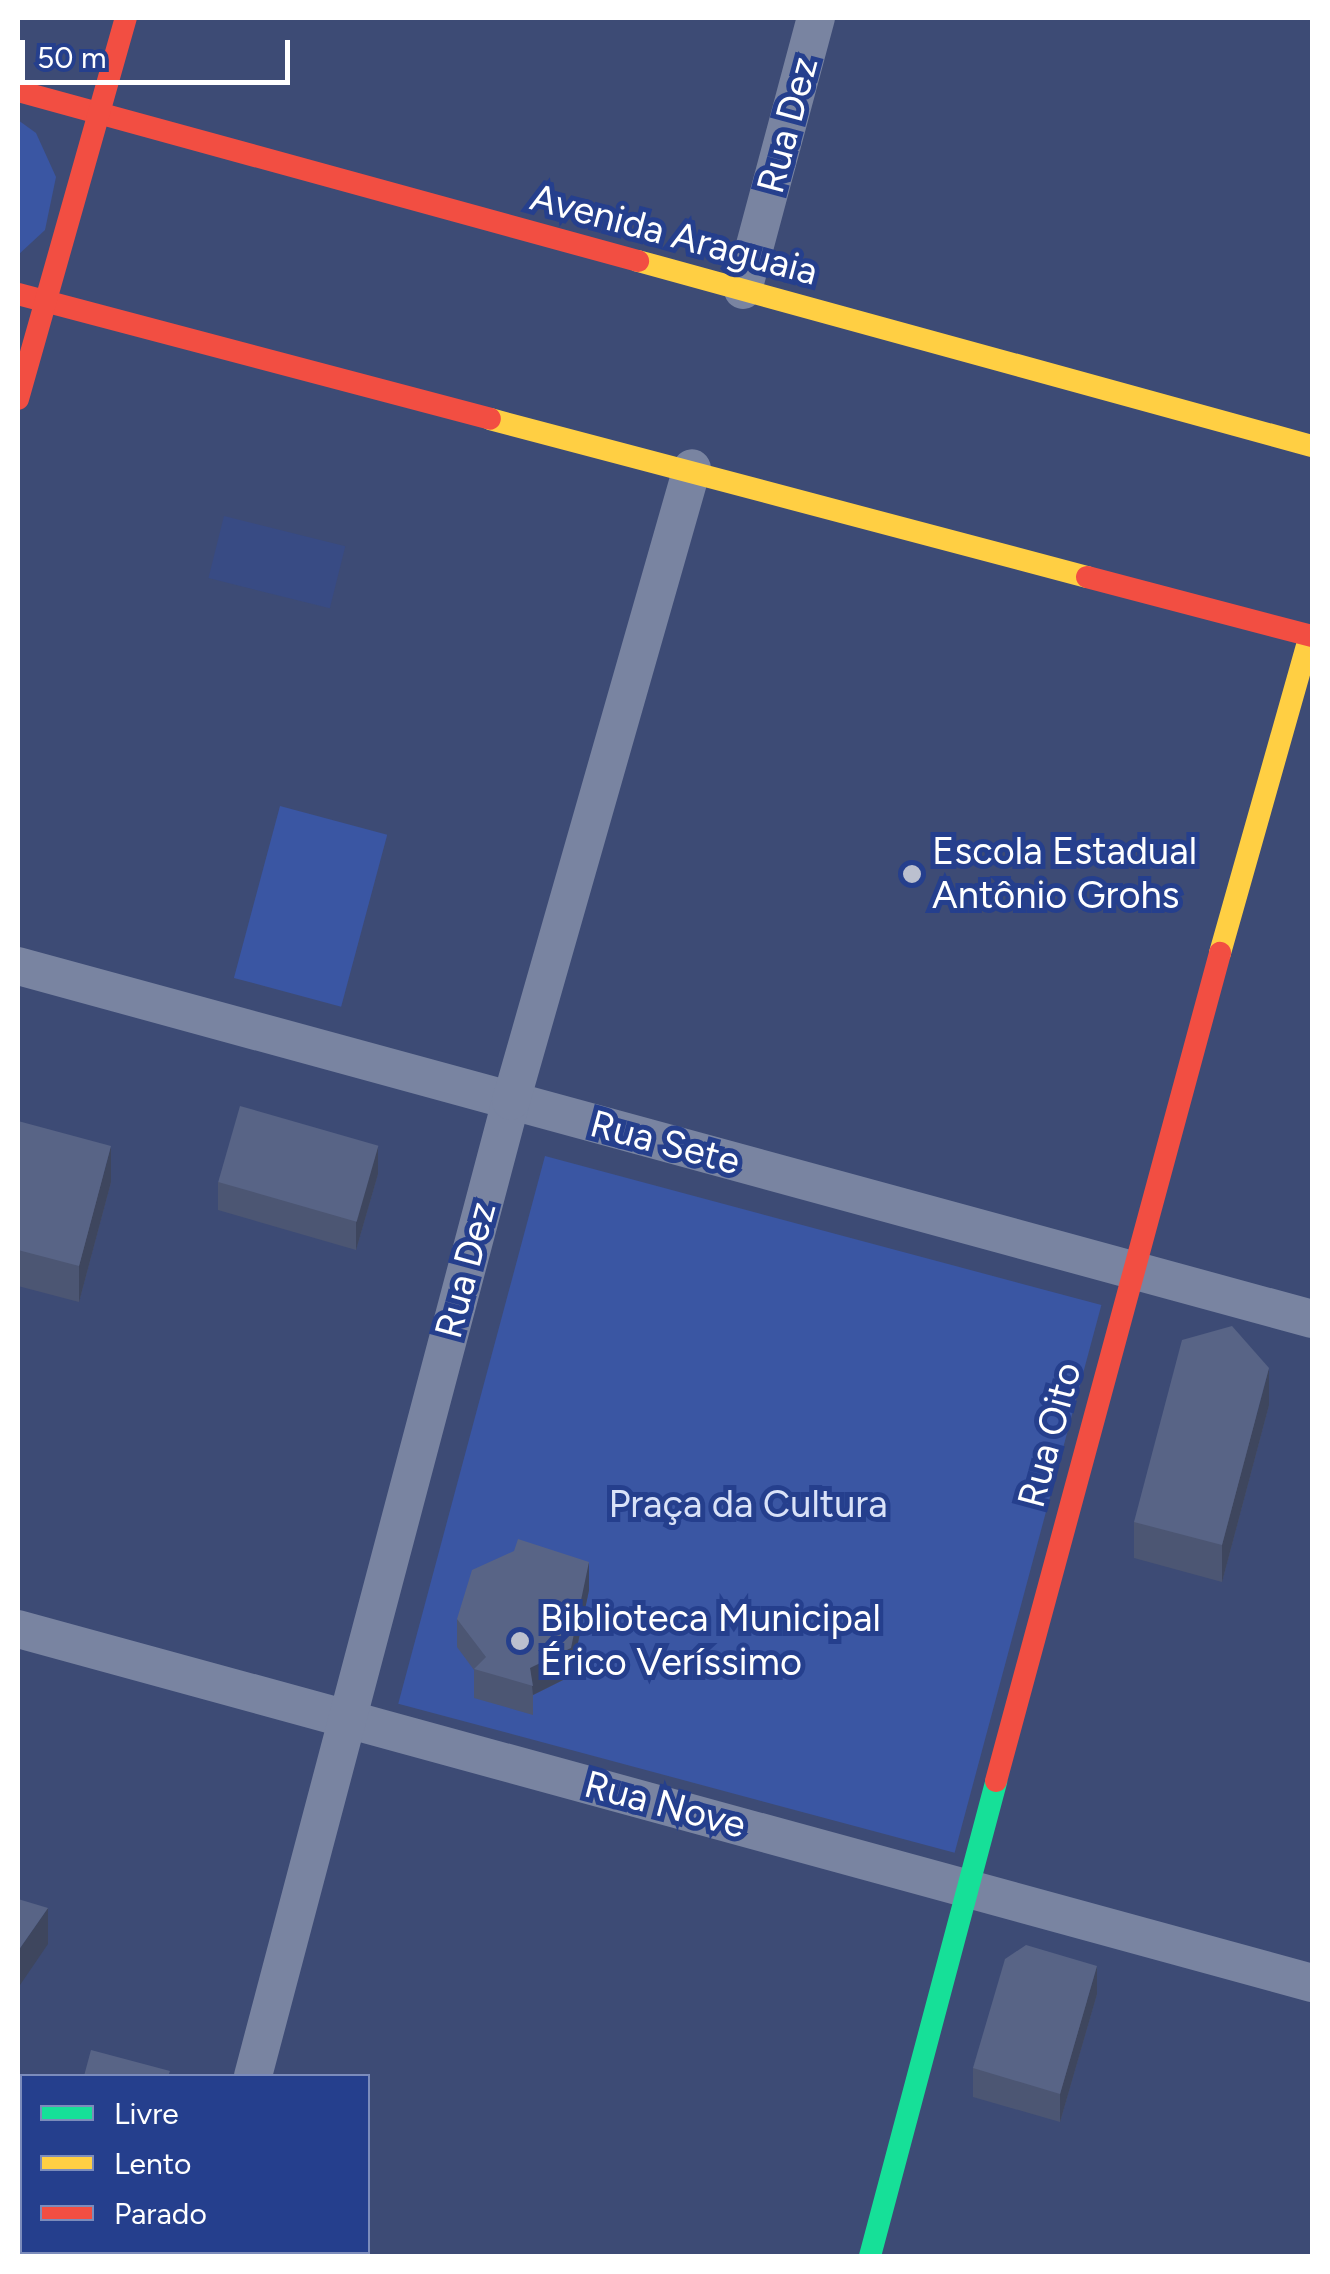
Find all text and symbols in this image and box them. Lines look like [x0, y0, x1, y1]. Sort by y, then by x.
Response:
scale bar [25, 20, 295, 82]
text: 50 m [37, 39, 106, 76]
street label: Rua Dez [748, 52, 828, 198]
street label: Avenida Araguaia [525, 175, 823, 295]
place label: Escola Estadual Antônio Grohs [932, 829, 1197, 918]
marker: Escola Estadual Antônio Grohs [901, 863, 923, 885]
street label: Rua Sete [585, 1101, 745, 1185]
street label: Rua Dez [426, 1197, 506, 1343]
street label: Rua Oito [1009, 1357, 1091, 1513]
park label: Praça da Cultura [608, 1482, 888, 1528]
place label: Biblioteca Municipal Érico Veríssimo [540, 1596, 881, 1686]
marker: Biblioteca Municipal Érico Veríssimo [509, 1630, 531, 1652]
street label: Rua Nove [580, 1762, 750, 1848]
legend [20, 2074, 370, 2254]
text: Livre [114, 2095, 179, 2132]
text: Lento [114, 2145, 191, 2182]
text: Parado [114, 2195, 207, 2232]

